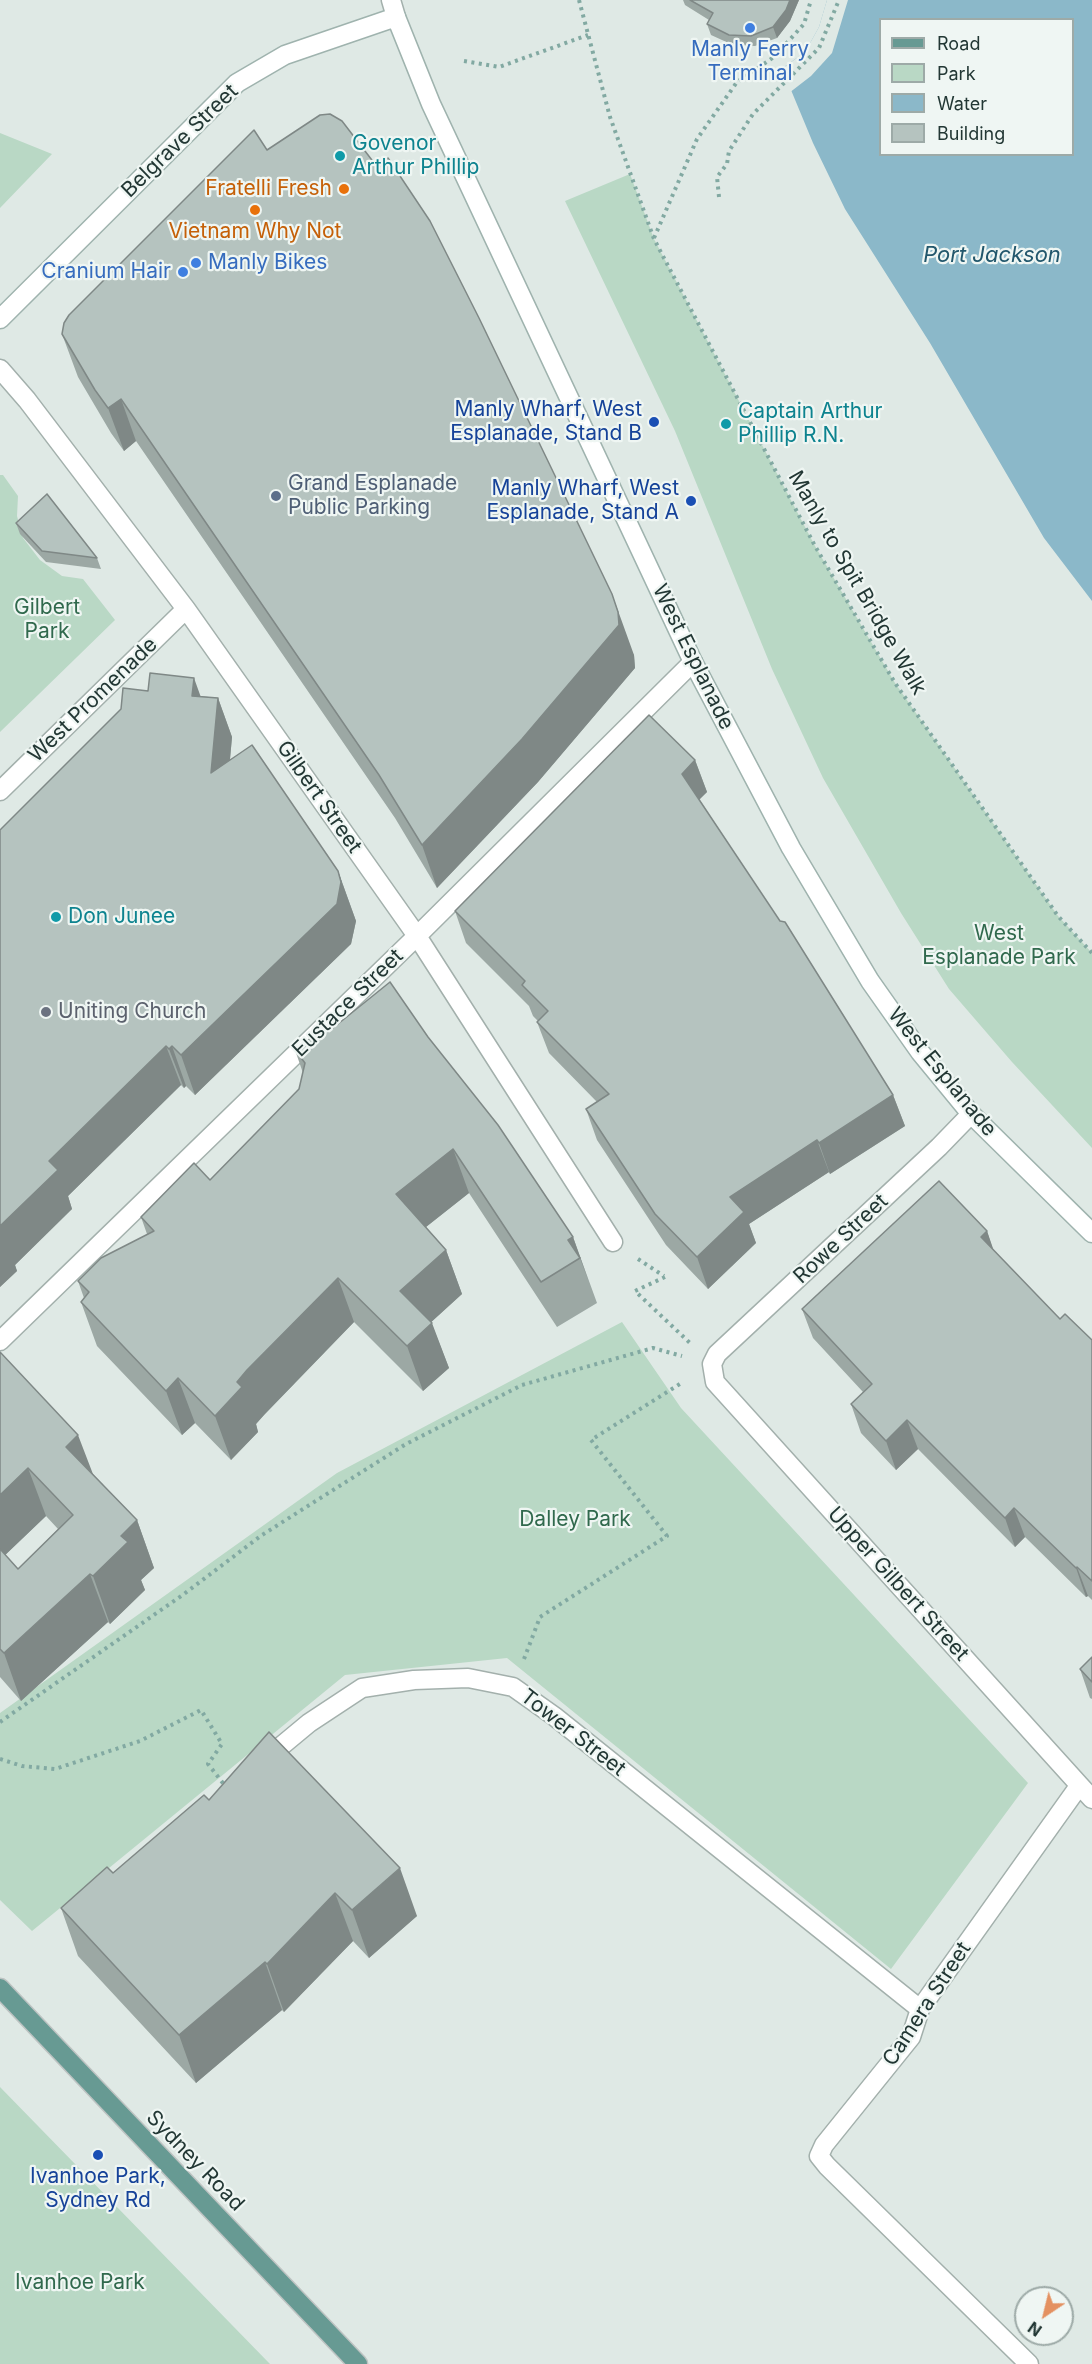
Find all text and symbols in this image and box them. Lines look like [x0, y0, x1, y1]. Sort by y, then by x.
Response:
legend [879, 18, 1074, 156]
marker: Manly Ferry Terminal [743, 21, 757, 35]
text: Road [937, 33, 980, 54]
place label: Manly Ferry Terminal [691, 37, 809, 87]
text: Park [937, 63, 976, 84]
street label: Belgrave Street [117, 79, 243, 203]
text: Water [937, 93, 987, 114]
text: Building [937, 123, 1005, 144]
place label: Govenor Arthur Phillip [352, 131, 479, 181]
marker: Govenor Arthur Phillip [333, 149, 347, 163]
place label: Fratelli Fresh [205, 176, 332, 202]
marker: Fratelli Fresh [337, 182, 351, 196]
marker: Vietnam Why Not [248, 203, 262, 217]
place label: Vietnam Why Not [169, 219, 341, 245]
water label: Port Jackson [923, 242, 1061, 268]
place label: Manly Bikes [208, 250, 327, 276]
marker: Manly Bikes [189, 256, 203, 270]
place label: Cranium Hair [41, 259, 171, 285]
marker: Cranium Hair [176, 265, 190, 279]
place label: Manly Wharf, West Esplanade, Stand B [450, 397, 642, 447]
place label: Captain Arthur Phillip R.N. [738, 399, 882, 449]
marker: Manly Wharf, West Esplanade, Stand B [647, 415, 661, 429]
marker: Captain Arthur Phillip R.N. [719, 417, 733, 431]
street label: Manly to Spit Bridge Walk [782, 467, 932, 699]
place label: Grand Esplanade Public Parking [288, 471, 457, 521]
place label: Manly Wharf, West Esplanade, Stand A [486, 476, 679, 526]
marker: Grand Esplanade Public Parking [269, 489, 283, 503]
marker: Manly Wharf, West Esplanade, Stand A [684, 494, 698, 508]
street label: West Esplanade [647, 580, 739, 734]
park label: Gilbert Park [14, 595, 80, 645]
street label: West Promenade [23, 632, 163, 768]
street label: Gilbert Street [271, 736, 367, 858]
place label: Don Junee [68, 904, 175, 930]
marker: Don Junee [49, 910, 63, 924]
park label: West Esplanade Park [922, 921, 1076, 971]
street label: Eustace Street [287, 944, 409, 1062]
place label: Uniting Church [58, 999, 206, 1025]
street label: West Esplanade [882, 1002, 1002, 1142]
marker: Uniting Church [39, 1005, 53, 1019]
street label: Rowe Street [789, 1189, 893, 1289]
street label: Upper Gilbert Street [822, 1502, 974, 1666]
park label: Dalley Park [519, 1507, 631, 1533]
street label: Tower Street [516, 1684, 630, 1782]
street label: Camera Street [878, 1937, 976, 2071]
street label: Sydney Road [141, 2105, 249, 2217]
marker: Ivanhoe Park, Sydney Rd [91, 2148, 105, 2162]
place label: Ivanhoe Park, Sydney Rd [30, 2164, 166, 2214]
park label: Ivanhoe Park [15, 2270, 145, 2296]
north arrow [1014, 2286, 1074, 2346]
text: N [1024, 2317, 1046, 2341]

